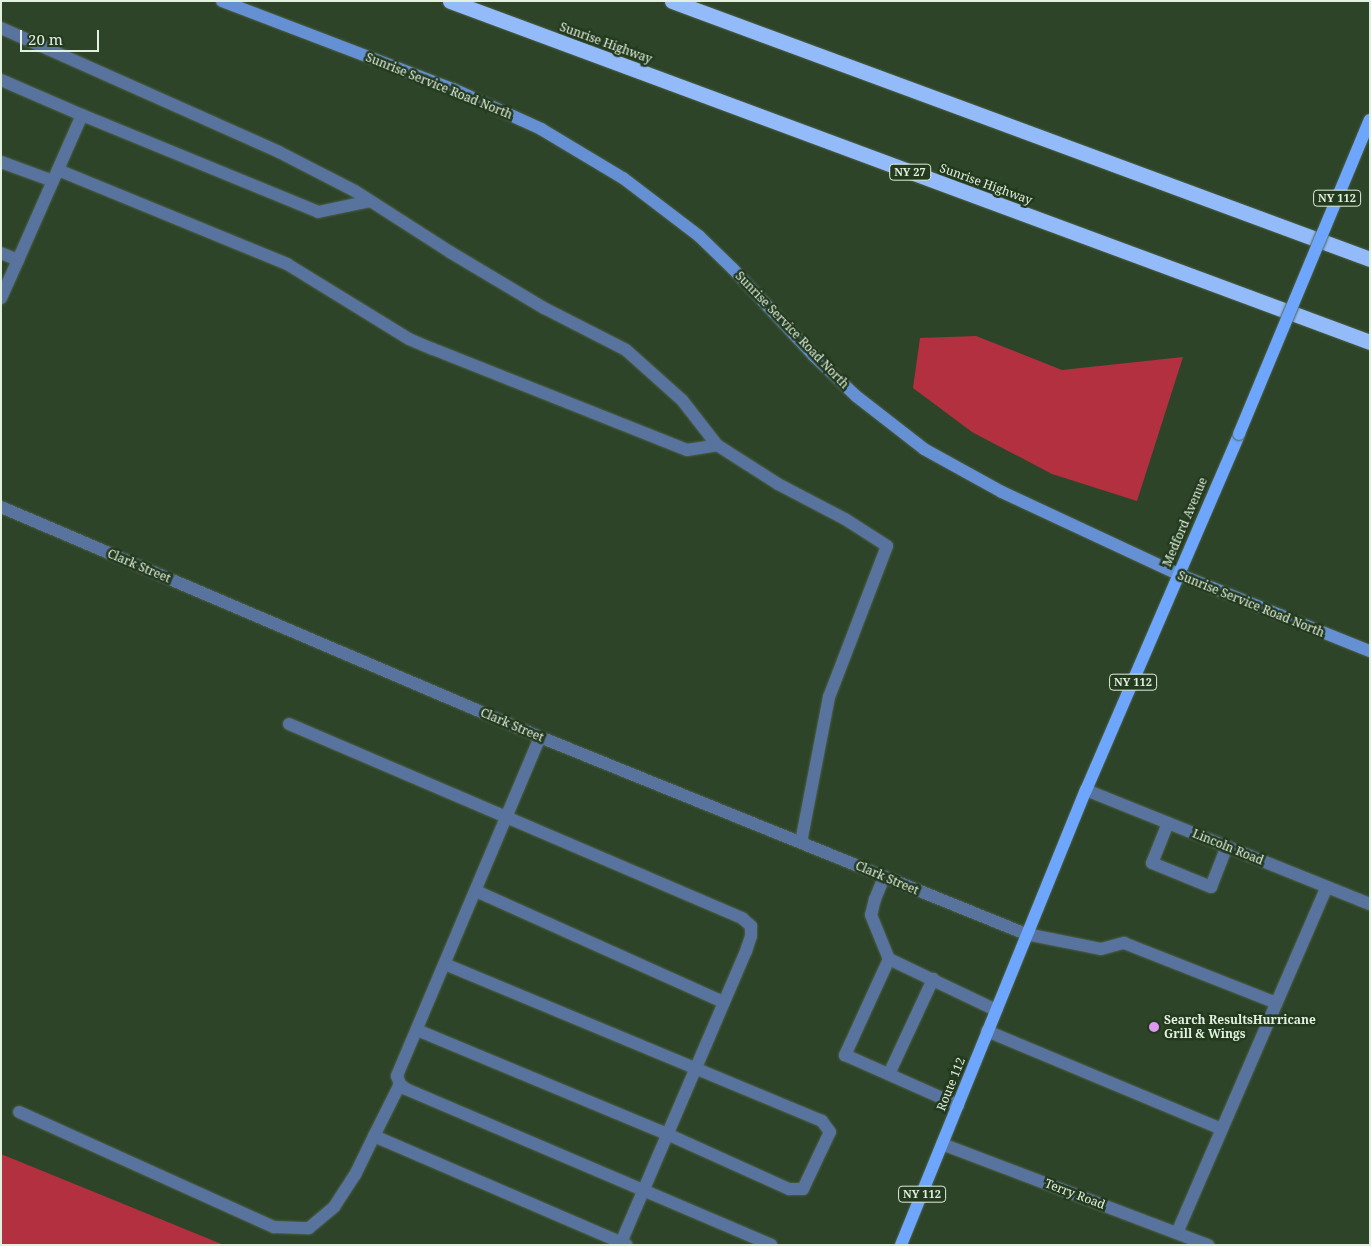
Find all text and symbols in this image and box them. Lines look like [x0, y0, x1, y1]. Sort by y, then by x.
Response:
scale bar [22, 20, 101, 52]
street label: Sunrise Highway [558, 20, 654, 66]
text: 20 m [28, 29, 63, 49]
street label: Sunrise Service Road North [364, 50, 514, 122]
street label: Sunrise Highway [938, 161, 1034, 207]
road number: NY 27 [889, 163, 931, 180]
road number: NY 112 [1312, 190, 1362, 207]
street label: Sunrise Service Road North [732, 269, 852, 391]
street label: Medford Avenue [1160, 475, 1210, 569]
street label: Clark Street [105, 546, 173, 586]
street label: Sunrise Service Road North [1176, 568, 1326, 640]
road number: NY 112 [1108, 674, 1158, 690]
street label: Clark Street [478, 705, 546, 745]
street label: Lincoln Road [1190, 826, 1266, 868]
street label: Clark Street [853, 858, 921, 898]
place label: Search ResultsHurricane Grill & Wings [1164, 1013, 1316, 1041]
marker: Search ResultsHurricane Grill & Wings [1148, 1021, 1160, 1033]
street label: Route 112 [934, 1055, 968, 1113]
street label: Terry Road [1043, 1176, 1107, 1212]
road number: NY 112 [897, 1186, 947, 1202]

